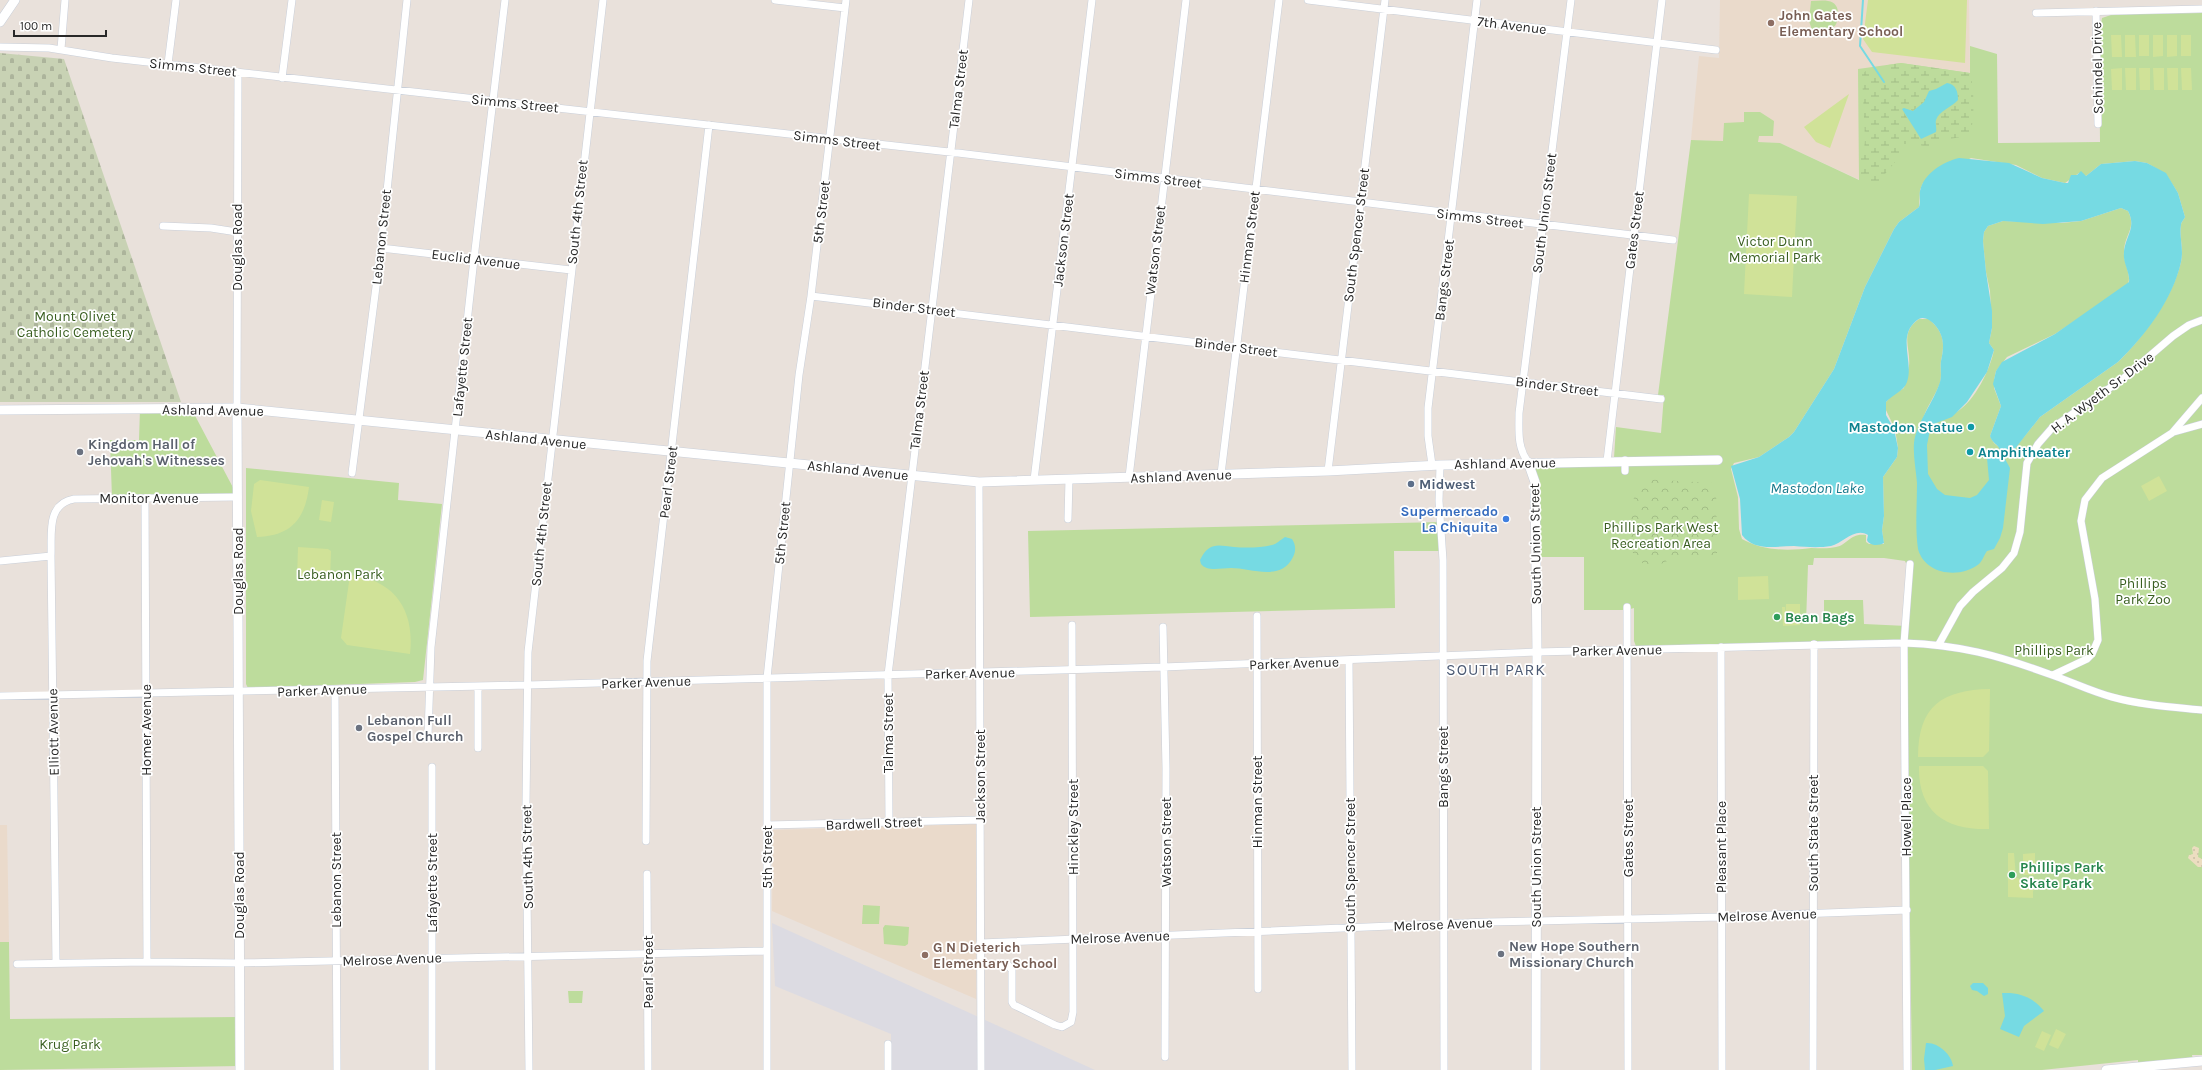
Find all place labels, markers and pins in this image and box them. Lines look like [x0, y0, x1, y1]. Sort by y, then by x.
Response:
place label: John Gates Elementary School [1779, 7, 1903, 40]
marker: John Gates Elementary School [1766, 18, 1776, 28]
place label: Mastodon Statue [1849, 419, 1963, 436]
marker: Mastodon Statue [1966, 422, 1976, 432]
place label: Kingdom Hall of Jehovah's Witnesses [88, 436, 225, 469]
place label: Amphitheater [1978, 444, 2071, 461]
marker: Kingdom Hall of Jehovah's Witnesses [75, 447, 85, 457]
marker: Amphitheater [1965, 447, 1975, 457]
place label: Midwest [1419, 476, 1476, 493]
marker: Midwest [1406, 479, 1416, 489]
place label: Supermercado La Chiquita [1401, 503, 1498, 536]
marker: Supermercado La Chiquita [1501, 514, 1511, 524]
place label: Bean Bags [1785, 609, 1855, 626]
marker: Bean Bags [1772, 612, 1782, 622]
place label: Lebanon Full Gospel Church [367, 712, 464, 745]
marker: Lebanon Full Gospel Church [354, 723, 364, 733]
place label: Phillips Park Skate Park [2020, 859, 2105, 892]
marker: Phillips Park Skate Park [2007, 870, 2017, 880]
place label: New Hope Southern Missionary Church [1509, 938, 1639, 971]
place label: G N Dieterich Elementary School [933, 939, 1057, 972]
marker: New Hope Southern Missionary Church [1496, 949, 1506, 959]
marker: G N Dieterich Elementary School [920, 950, 930, 960]

